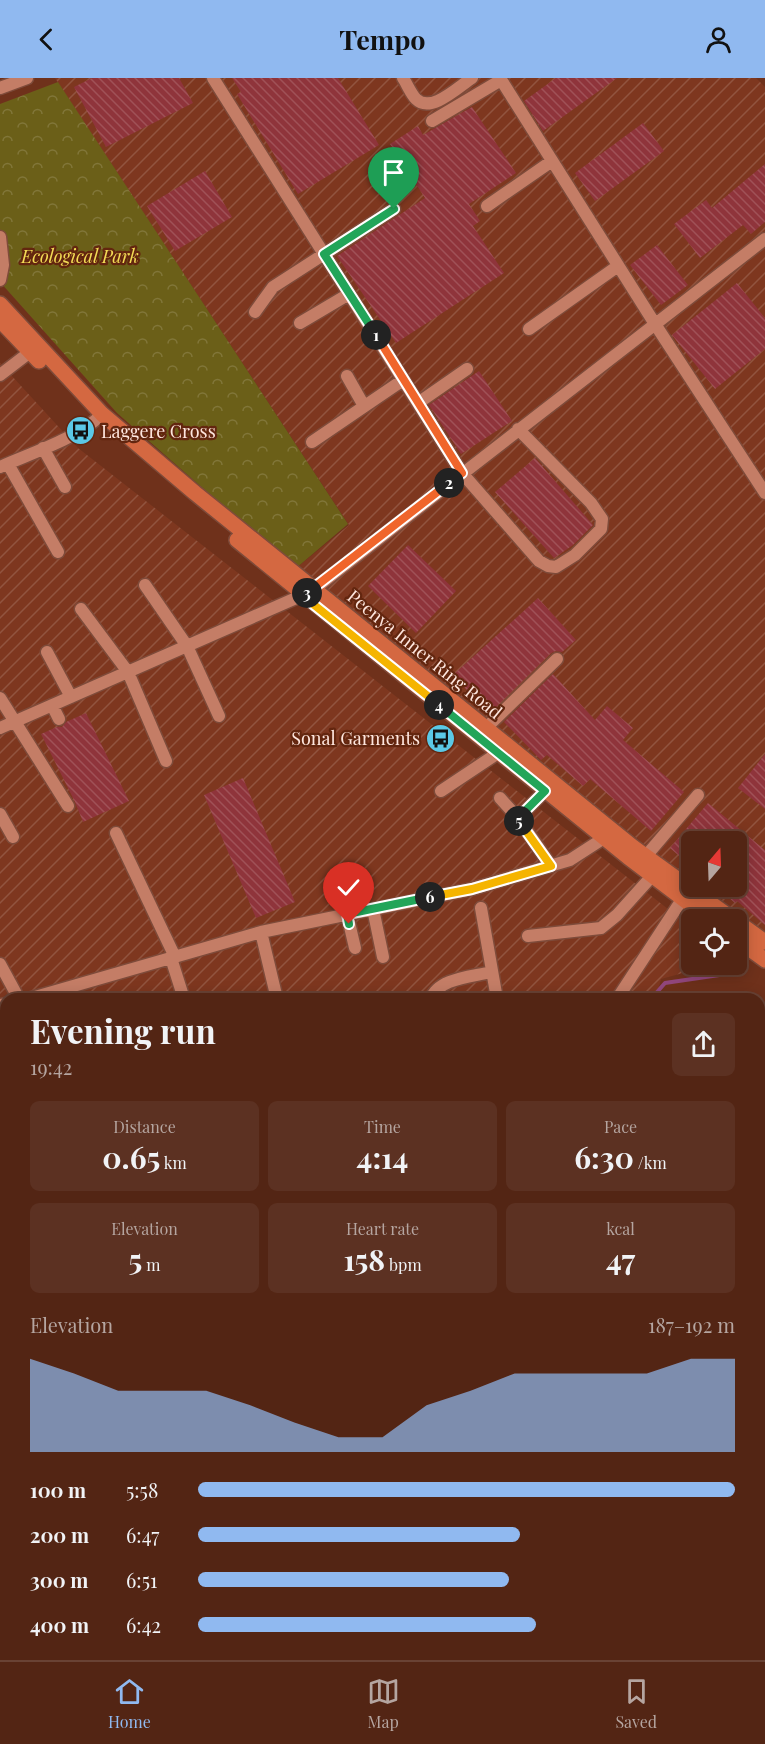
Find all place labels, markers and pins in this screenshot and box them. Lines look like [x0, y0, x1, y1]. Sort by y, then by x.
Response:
pin [368, 147, 419, 209]
pin: 1 [361, 320, 391, 350]
bus stop icon: Laggere Cross [64, 415, 96, 447]
place label: Laggere Cross [101, 419, 216, 443]
pin: 2 [434, 468, 464, 498]
pin: 3 [292, 578, 322, 608]
pin: 4 [424, 690, 454, 720]
bus stop icon: Sonal Garments [425, 722, 457, 754]
place label: Sonal Garments [291, 726, 420, 750]
pin: 5 [504, 806, 534, 836]
pin [323, 862, 374, 924]
pin: 6 [415, 882, 445, 912]

